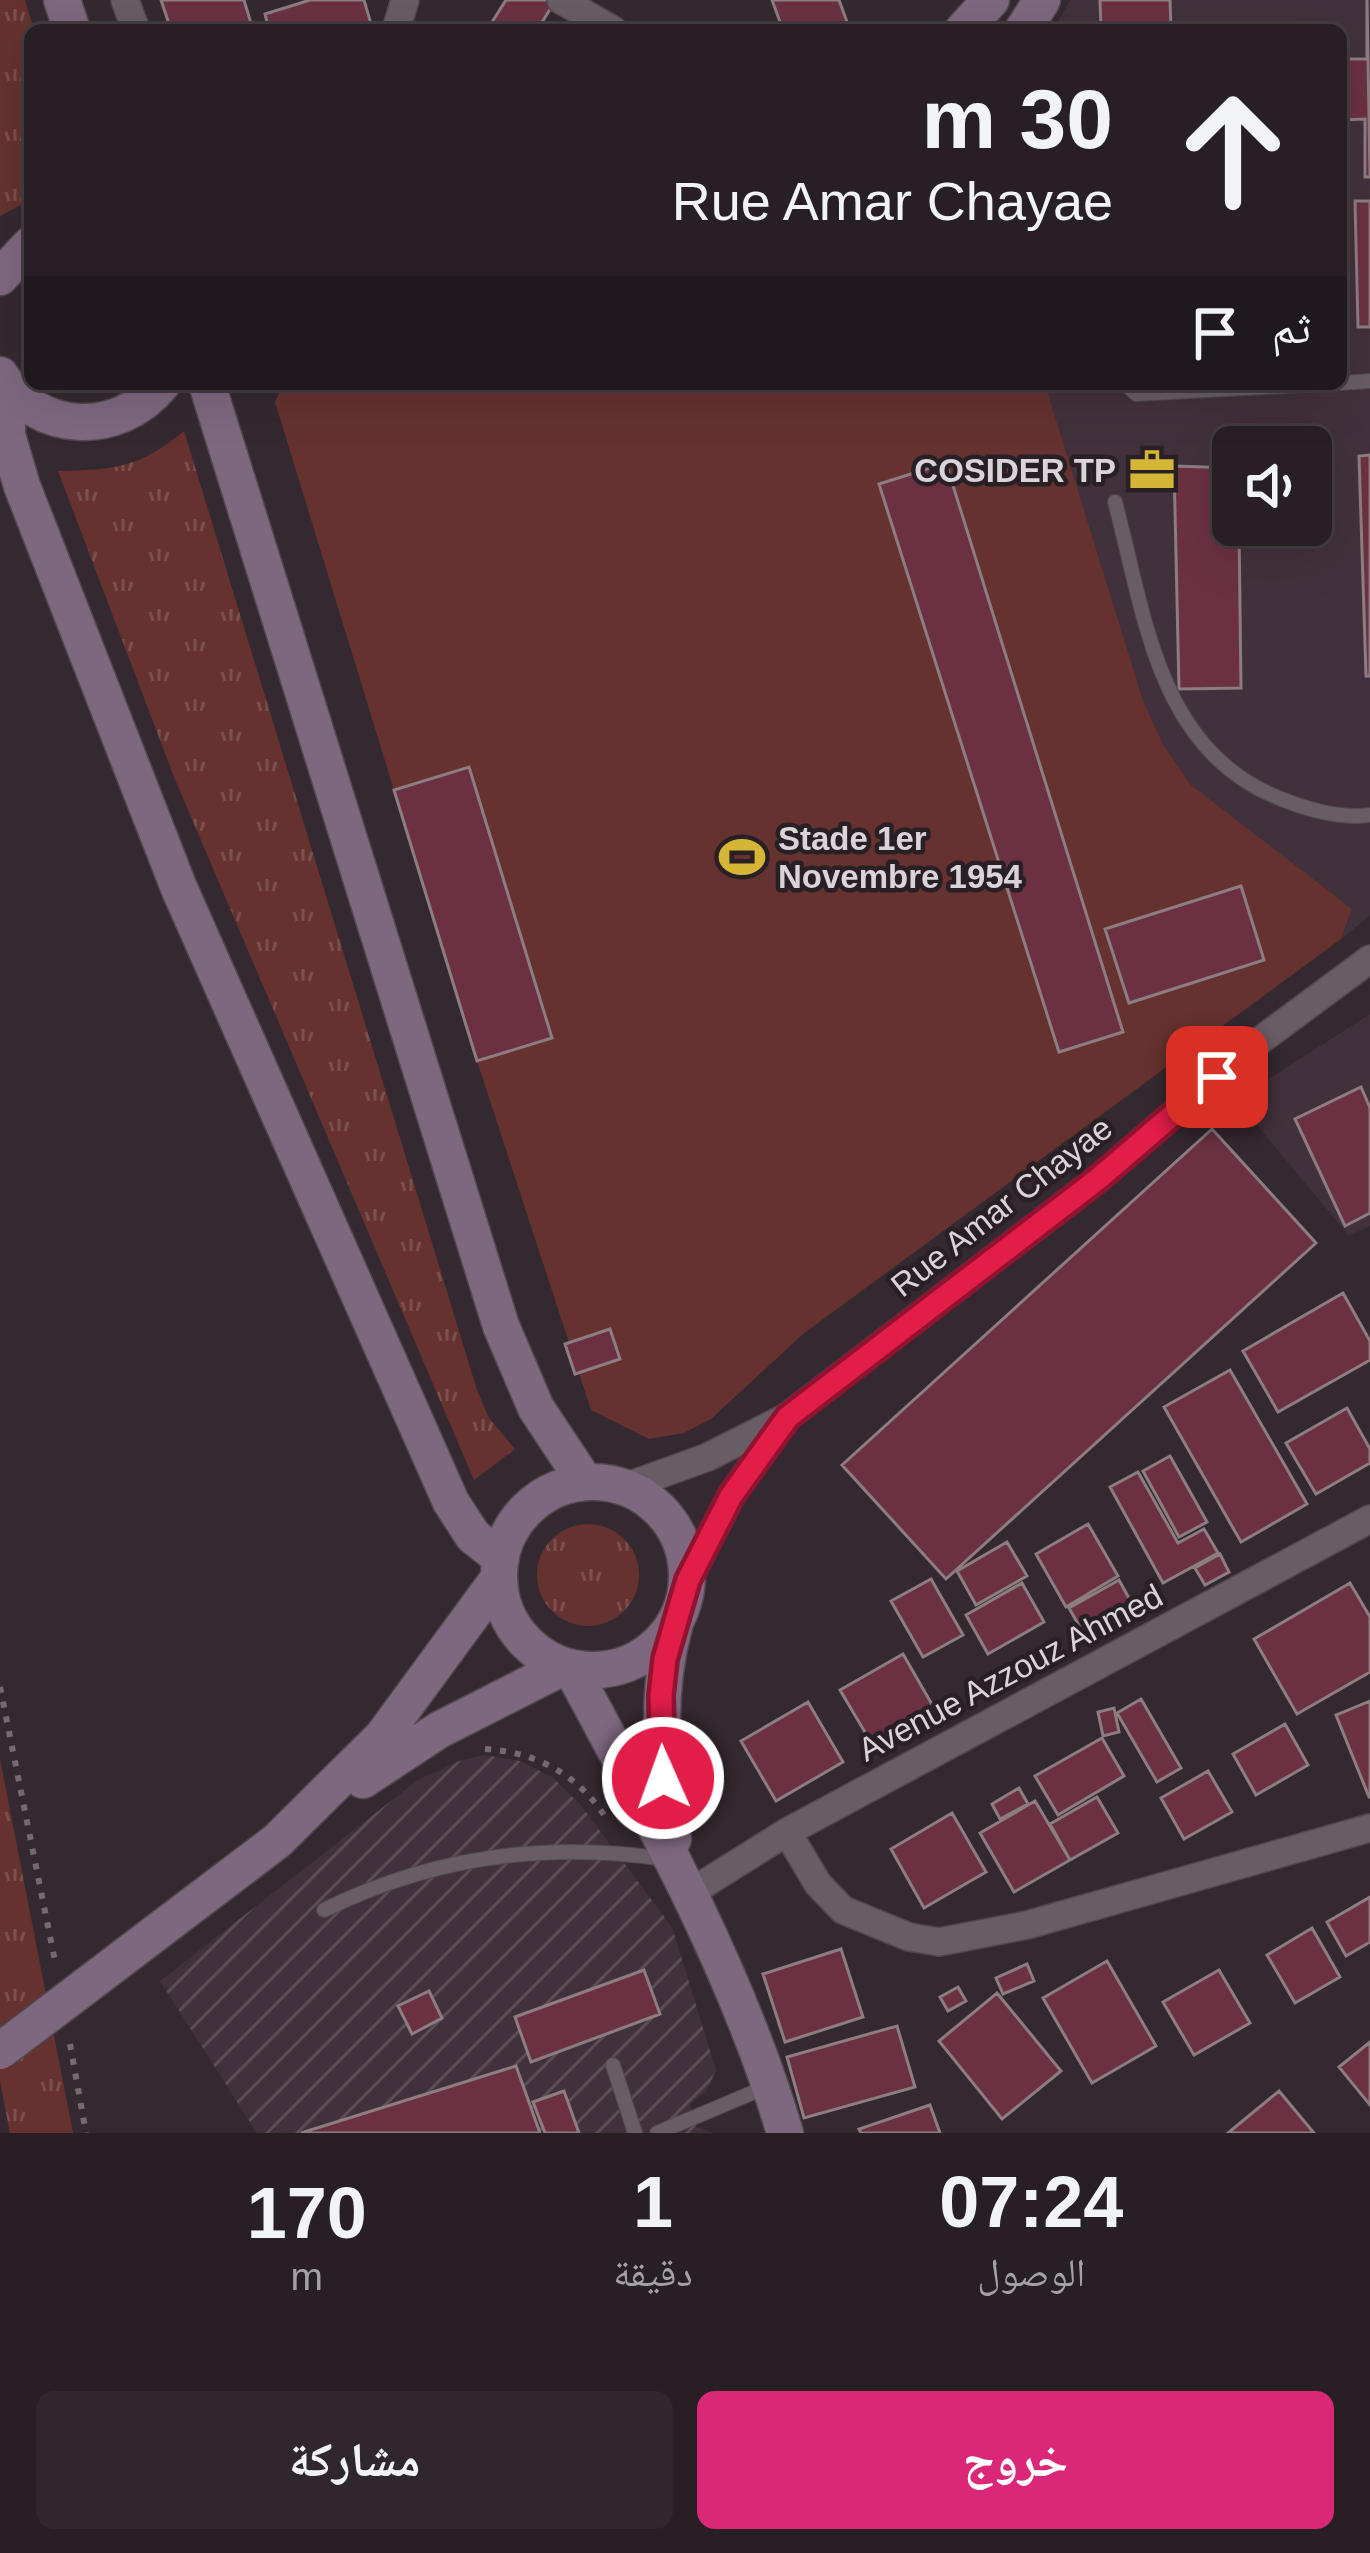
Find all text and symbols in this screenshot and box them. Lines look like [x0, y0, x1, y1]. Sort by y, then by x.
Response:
text: 30 m [922, 72, 1113, 166]
icon: ahead [1155, 72, 1311, 228]
text: Rue Amar Chayae [672, 171, 1113, 231]
icon: arrive [1182, 300, 1248, 366]
text: ثم [1272, 302, 1311, 353]
map controls [1212, 426, 1332, 546]
button: sound [1212, 426, 1332, 546]
office icon: COSIDER TP [1127, 445, 1177, 495]
place label: COSIDER TP [914, 452, 1116, 489]
place label: Stade 1er Novembre 1954 [778, 820, 1023, 895]
sports icon: Stade 1er Novembre 1954 [717, 832, 767, 882]
pin [1166, 1026, 1268, 1128]
icon: arrive [1184, 1044, 1250, 1110]
street label: Rue Amar Chayae [884, 1109, 1119, 1304]
street label: Avenue Azzouz Ahmed [852, 1577, 1168, 1768]
position arrow [600, 1715, 726, 1841]
text: 1 [633, 2162, 673, 2242]
text: 07:24 [939, 2162, 1123, 2242]
text: 170 [247, 2173, 367, 2253]
text: دقيقة [613, 2251, 693, 2294]
text: الوصول [977, 2251, 1085, 2294]
text: m [290, 2255, 323, 2298]
button: مشاركة [36, 2391, 673, 2529]
button: خروج [697, 2391, 1334, 2529]

